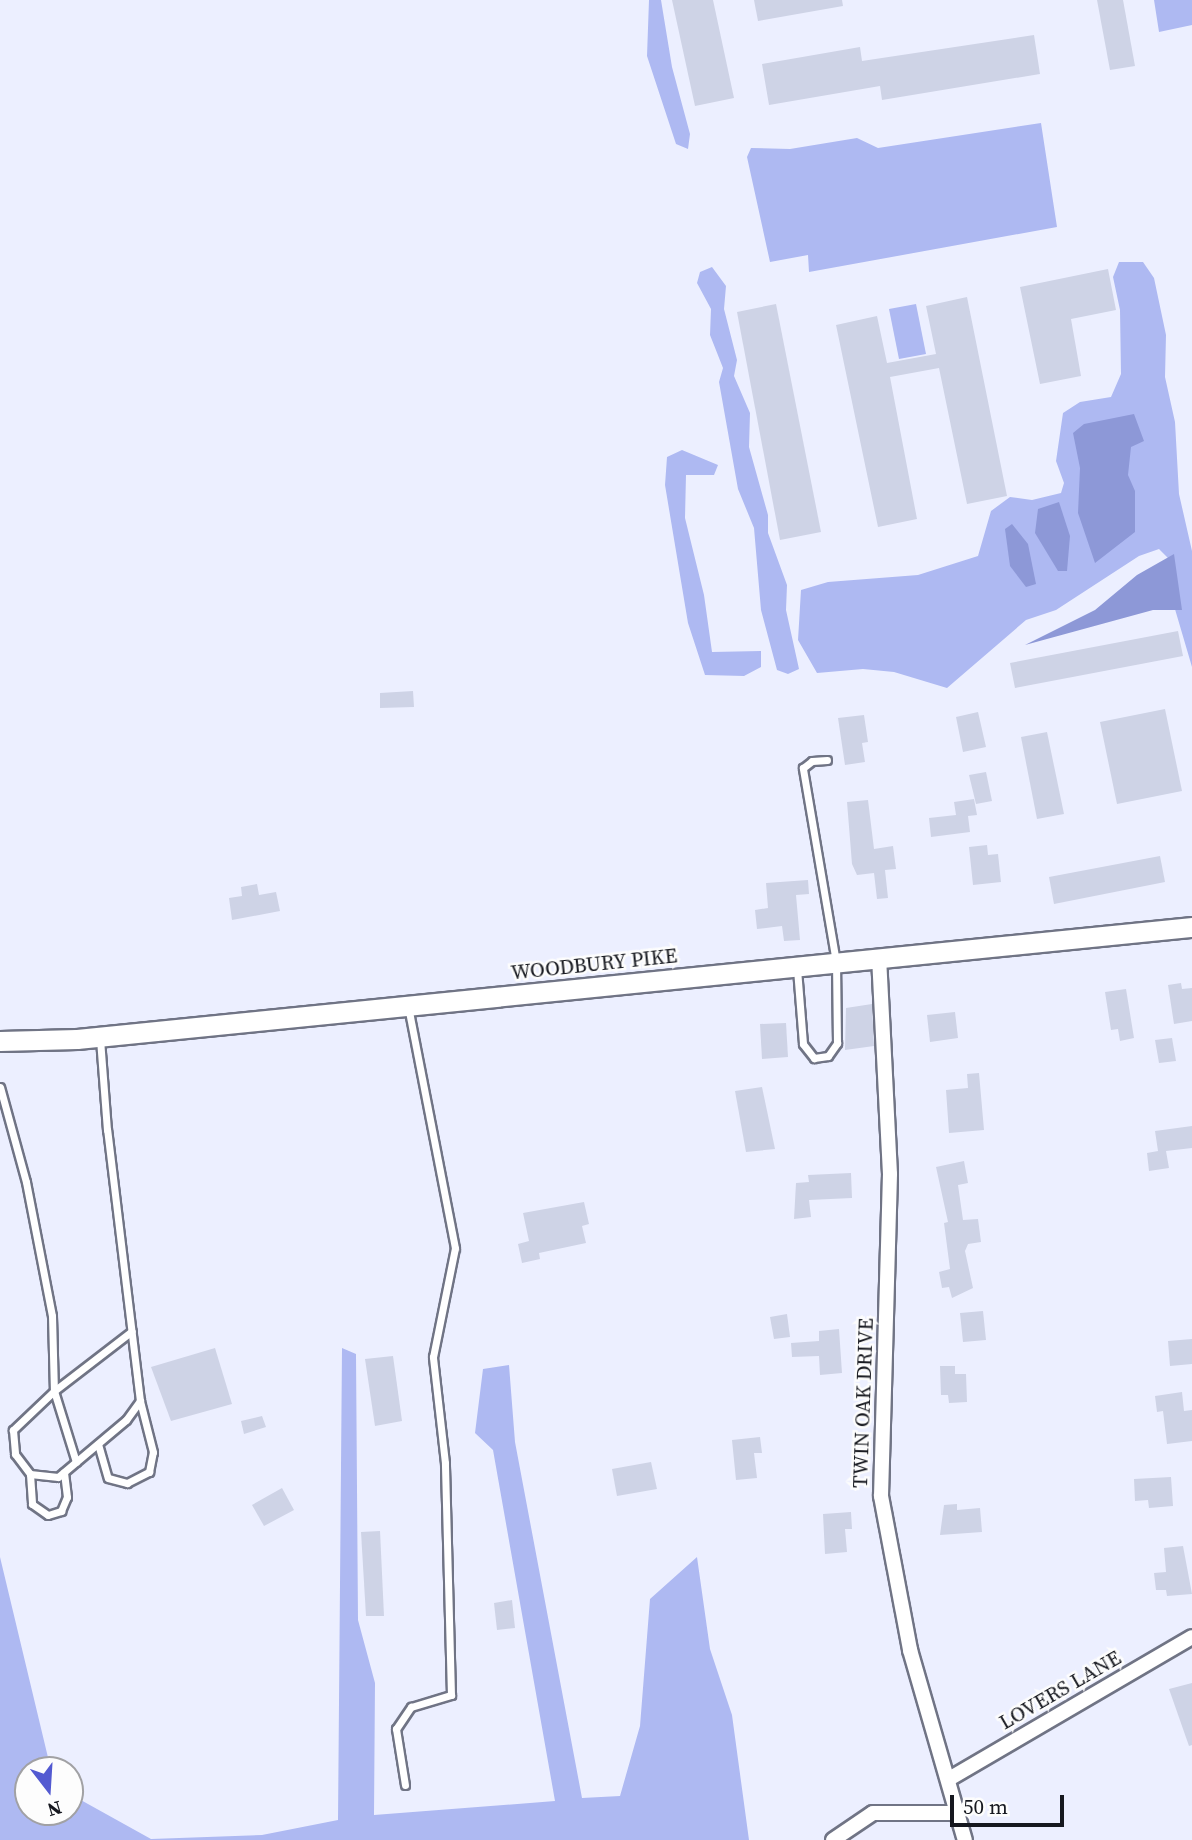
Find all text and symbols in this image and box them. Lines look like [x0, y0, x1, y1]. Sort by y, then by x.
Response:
street label: WOODBURY PIKE [509, 943, 679, 985]
street label: TWIN OAK DRIVE [847, 1318, 879, 1488]
street label: LOVERS LANE [995, 1645, 1125, 1735]
north arrow [14, 1756, 84, 1826]
scale bar [954, 1780, 1068, 1824]
text: 50 m [963, 1792, 1008, 1821]
text: N [44, 1795, 65, 1824]

